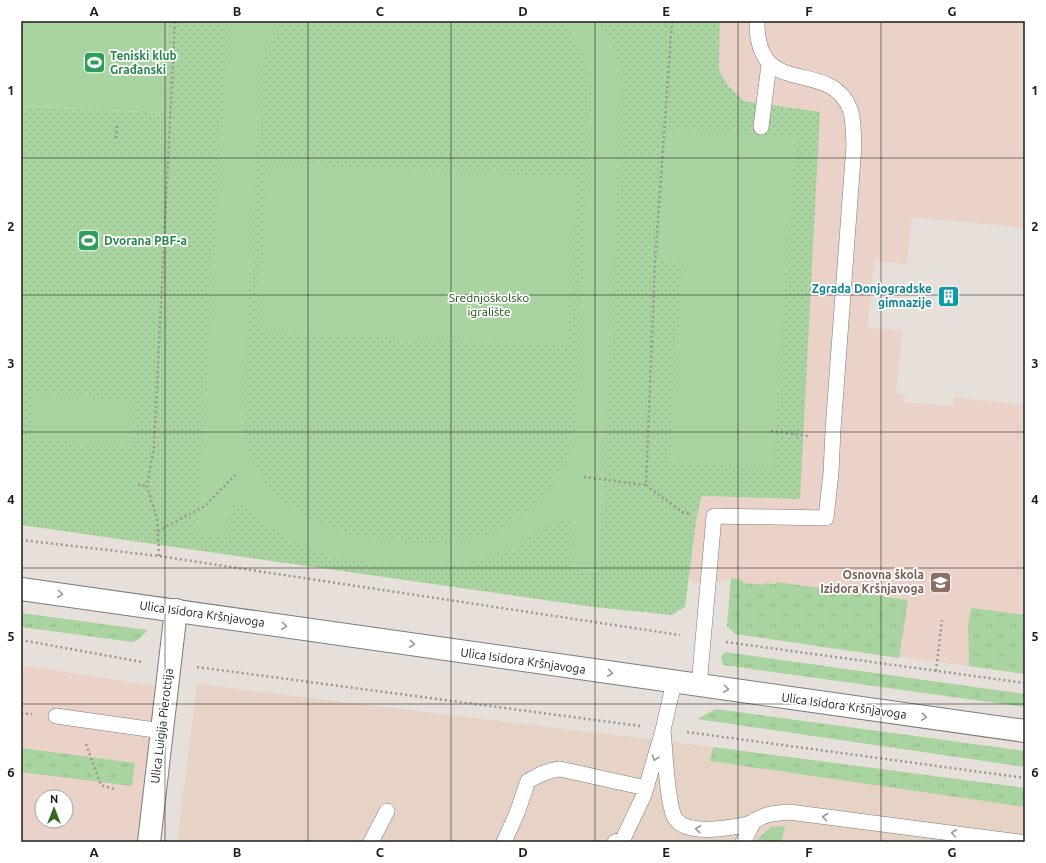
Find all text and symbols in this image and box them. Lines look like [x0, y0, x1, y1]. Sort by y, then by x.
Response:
text: A [89, 4, 99, 18]
text: B [233, 4, 242, 18]
text: C [376, 4, 385, 18]
text: D [518, 4, 528, 18]
text: E [662, 4, 670, 18]
text: F [805, 4, 813, 18]
text: G [948, 4, 957, 18]
place label: Teniski klub Građanski [110, 49, 177, 76]
sports icon: Teniski klub Građanski [81, 50, 107, 76]
text: 1 [7, 83, 15, 97]
text: 1 [1031, 83, 1039, 97]
text: 2 [7, 219, 15, 233]
text: 2 [1031, 219, 1039, 233]
sports icon: Dvorana PBF-a [75, 228, 101, 254]
place label: Dvorana PBF-a [104, 234, 187, 247]
place label: Zgrada Donjogradske gimnazije [812, 282, 932, 309]
building icon: Zgrada Donjogradske gimnazije [935, 283, 961, 309]
park label: Srednjoškolsko igralište [449, 291, 529, 318]
text: 3 [7, 356, 15, 370]
text: 3 [1031, 356, 1039, 370]
text: 4 [7, 492, 15, 506]
text: 4 [1031, 492, 1039, 506]
place label: Osnovna škola Izidora Kršnjavoga [820, 568, 924, 595]
school or university icon: Osnovna škola Izidora Kršnjavoga [927, 569, 953, 595]
one-way arrow [57, 589, 63, 598]
street label: Ulica Isidora Kršnjavoga [139, 598, 266, 629]
one-way arrow [280, 621, 287, 630]
text: 5 [7, 629, 15, 643]
text: 5 [1031, 629, 1039, 643]
one-way arrow [409, 639, 415, 648]
street label: Ulica Isidora Kršnjavoga [460, 645, 587, 676]
street label: Ulica Luigija Pierottija [148, 668, 175, 784]
one-way arrow [607, 668, 613, 677]
one-way arrow [723, 685, 729, 694]
street label: Ulica Isidora Kršnjavoga [781, 690, 908, 721]
one-way arrow [921, 712, 927, 721]
one-way arrow [651, 754, 660, 761]
text: 6 [7, 765, 15, 779]
text: 6 [1031, 765, 1039, 779]
north arrow [34, 789, 74, 829]
text: N [50, 793, 58, 805]
one-way arrow [822, 813, 828, 822]
one-way arrow [695, 824, 701, 833]
one-way arrow [951, 829, 957, 838]
text: A [89, 845, 99, 859]
text: B [233, 845, 242, 859]
text: C [376, 845, 385, 859]
text: D [518, 845, 528, 859]
text: E [662, 845, 670, 859]
text: F [805, 845, 813, 859]
text: G [948, 845, 957, 859]

